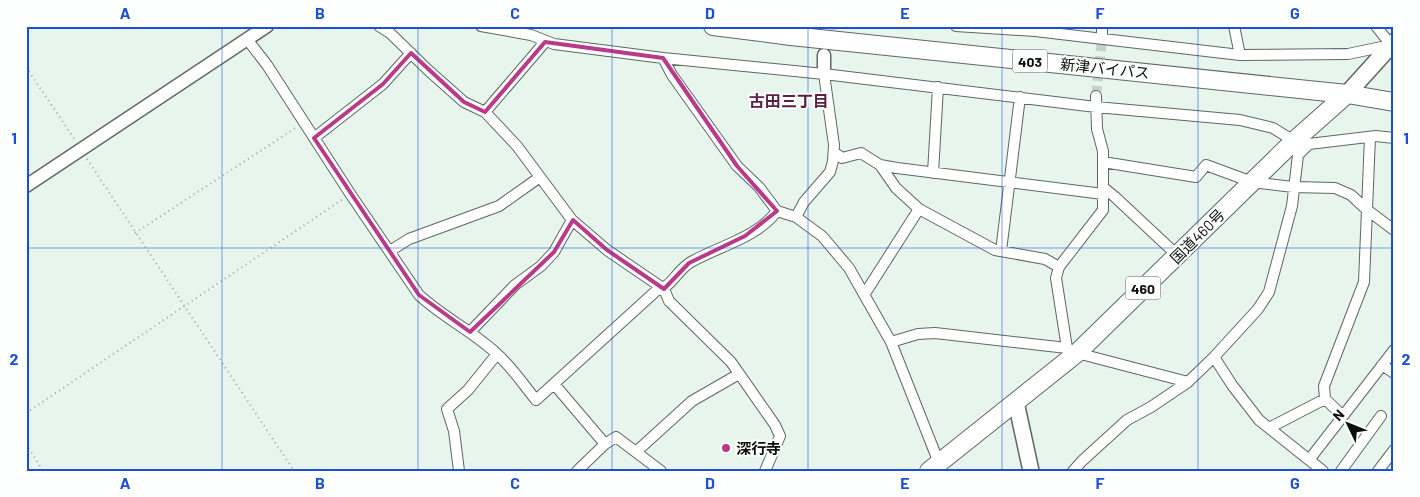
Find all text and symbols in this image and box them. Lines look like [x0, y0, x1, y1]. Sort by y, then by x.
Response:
text: A [120, 3, 131, 22]
text: B [315, 3, 325, 22]
text: C [510, 3, 520, 22]
text: D [705, 3, 715, 22]
text: E [900, 3, 910, 22]
text: F [1096, 3, 1105, 22]
text: G [1290, 3, 1300, 22]
road number: 403 [1012, 49, 1048, 72]
street label: 新津バイパス [1059, 54, 1151, 82]
district label: 古田三丁目 [749, 91, 829, 110]
text: 1 [11, 128, 17, 147]
text: 1 [1403, 128, 1409, 147]
street label: 国道460号 [1166, 205, 1228, 267]
road number: 460 [1126, 276, 1160, 300]
text: 2 [10, 349, 19, 368]
text: 2 [1402, 349, 1411, 368]
north arrow [1322, 400, 1372, 450]
text: N [1329, 406, 1348, 424]
place label: 深行寺 [736, 439, 781, 457]
marker: 深行寺 [720, 442, 732, 454]
text: A [120, 473, 131, 492]
text: B [315, 473, 325, 492]
text: C [510, 473, 520, 492]
text: D [705, 473, 715, 492]
text: E [900, 473, 910, 492]
text: F [1096, 473, 1105, 492]
text: G [1290, 473, 1300, 492]

